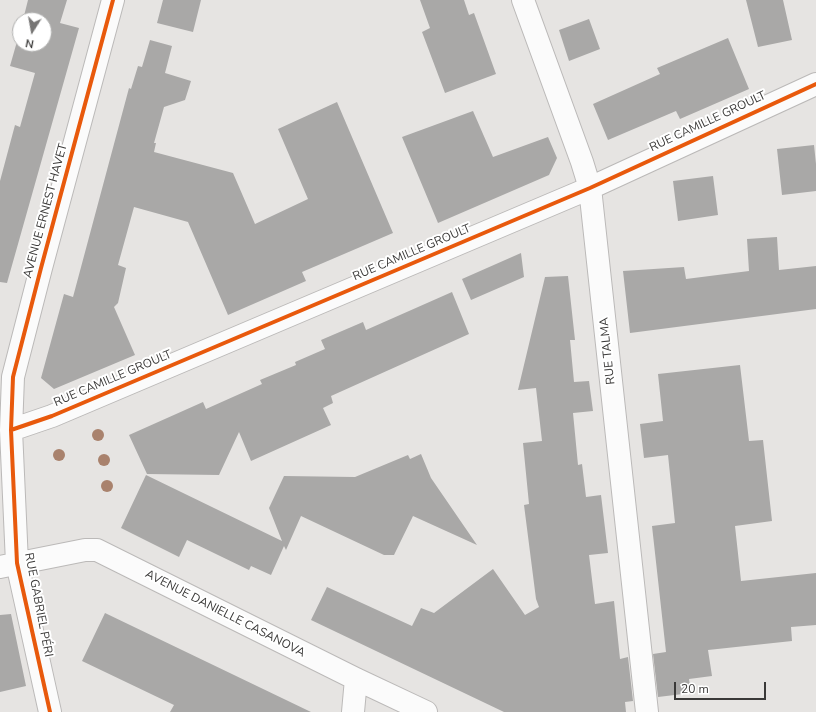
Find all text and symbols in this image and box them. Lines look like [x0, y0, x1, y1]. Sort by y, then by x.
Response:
north arrow [12, 12, 52, 52]
text: N [24, 35, 35, 51]
street label: RUE CAMILLE GROULT [648, 89, 768, 155]
street label: AVENUE ERNEST HAVET [21, 142, 71, 280]
street label: RUE CAMILLE GROULT [351, 222, 473, 284]
street label: RUE TALMA [597, 317, 619, 385]
street label: RUE CAMILLE GROULT [52, 348, 174, 410]
street label: RUE GABRIEL PÉRI [21, 552, 55, 658]
street label: AVENUE DANIELLE CASANOVA [143, 567, 307, 661]
scale bar [676, 674, 768, 700]
text: 20 m [681, 681, 709, 697]

